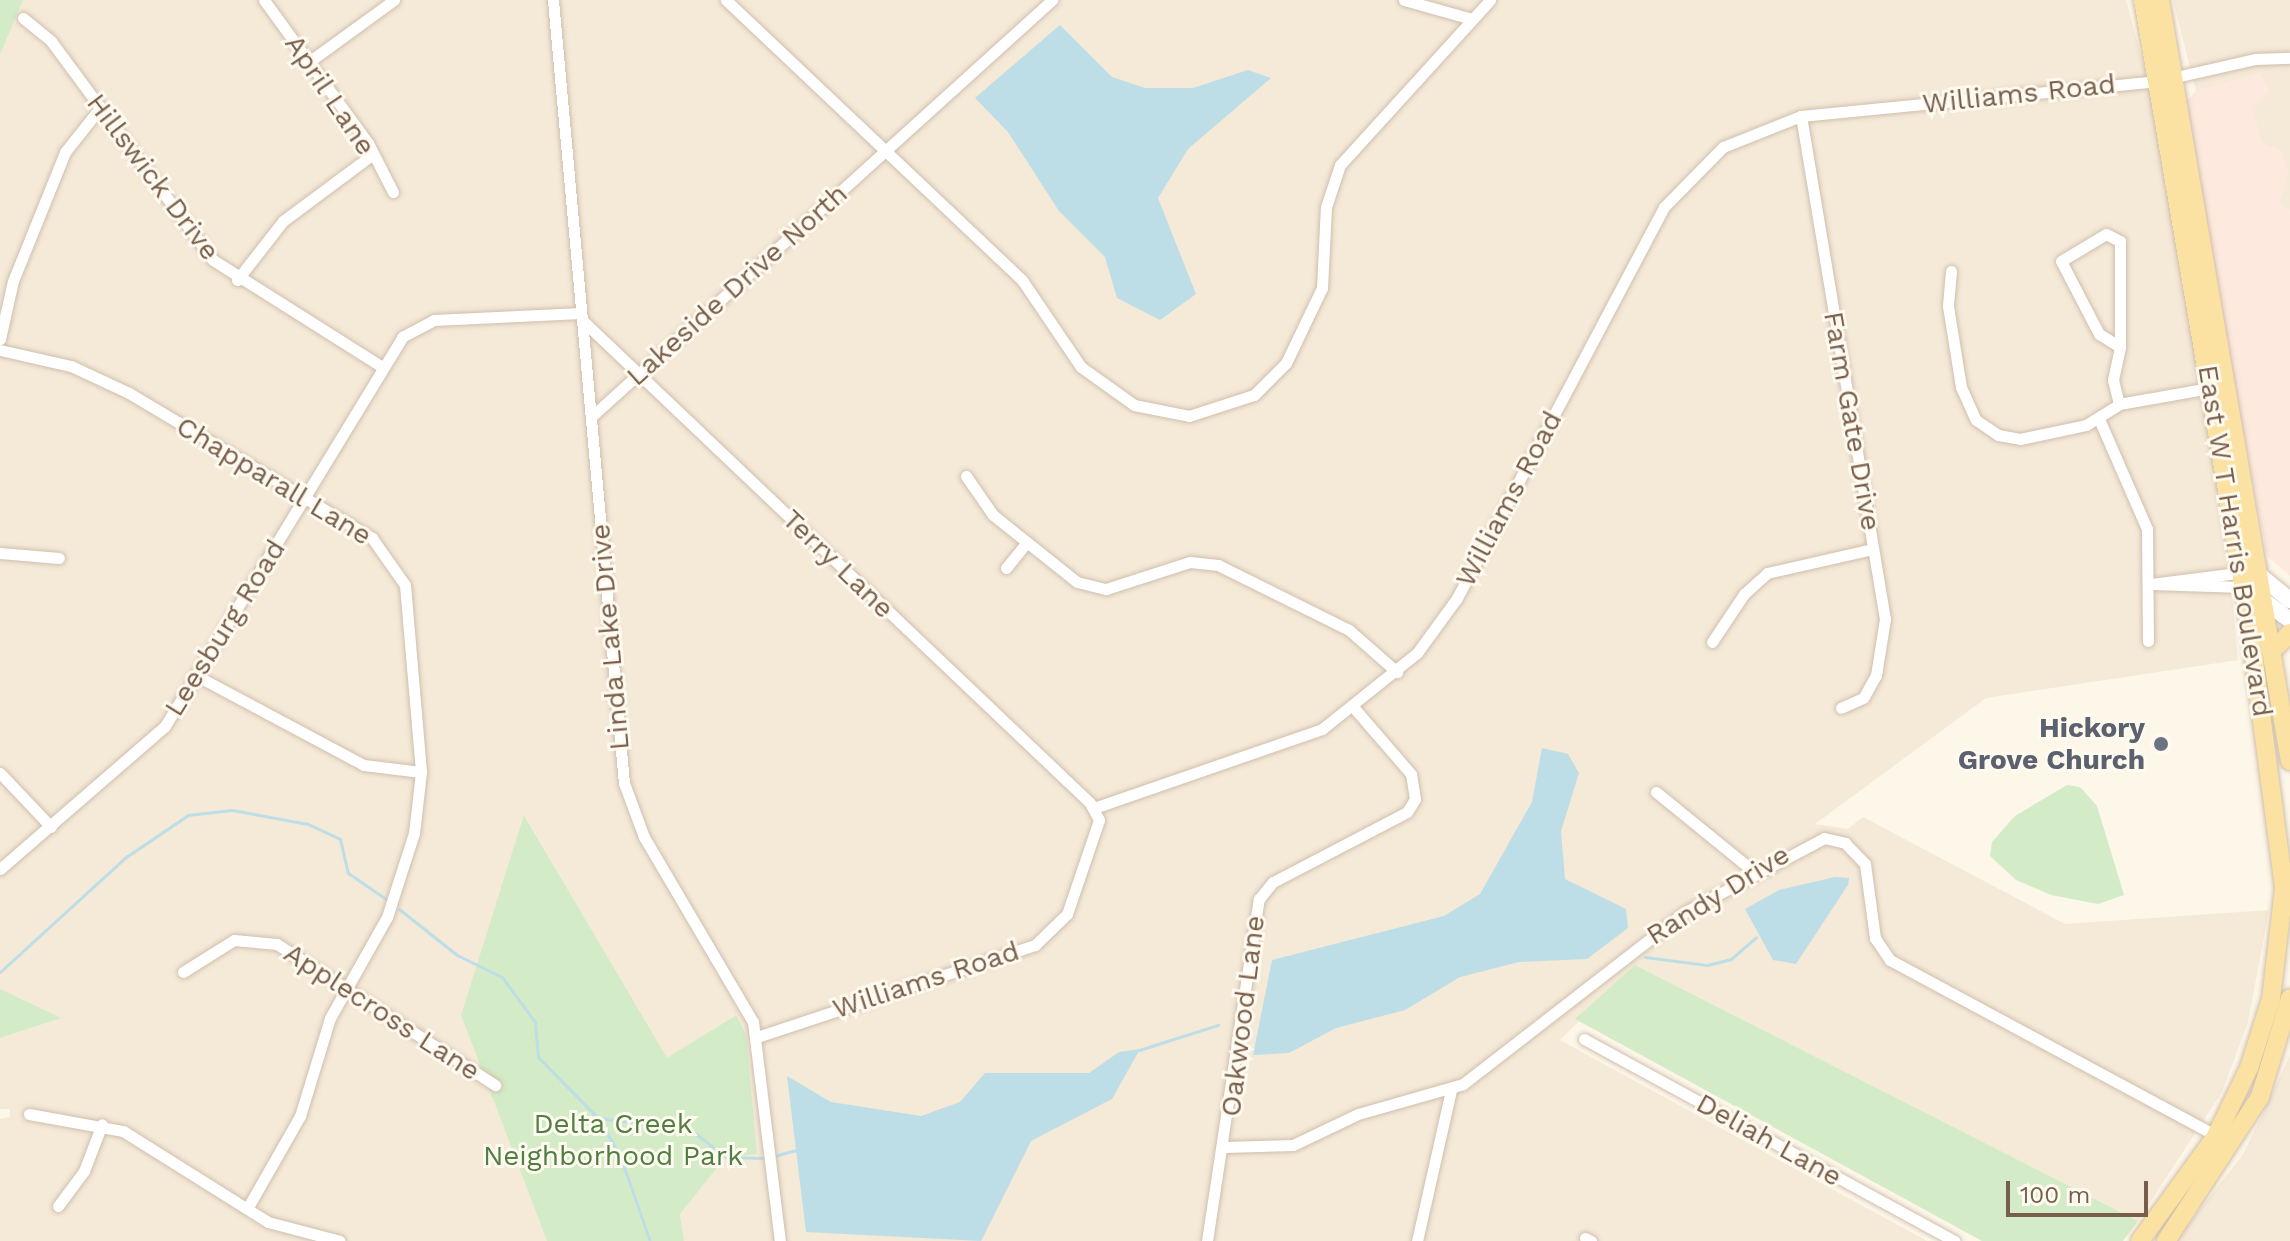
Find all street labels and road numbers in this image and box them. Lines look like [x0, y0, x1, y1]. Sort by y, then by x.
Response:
street label: April Lane [277, 28, 383, 162]
street label: Williams Road [1921, 67, 2117, 121]
street label: Hillswick Drive [79, 87, 227, 267]
street label: Lakeside Drive North [620, 177, 854, 393]
street label: Farm Gate Drive [1816, 309, 1888, 533]
street label: East W T Harris Boulevard [2190, 361, 2280, 721]
street label: Williams Road [1449, 405, 1569, 593]
street label: Chapparall Lane [170, 409, 378, 553]
street label: Terry Lane [775, 502, 901, 626]
street label: Linda Lake Drive [583, 522, 637, 752]
street label: Leesburg Road [157, 534, 293, 722]
street label: Randy Drive [1640, 838, 1796, 952]
street label: Oakwood Lane [1214, 914, 1272, 1118]
street label: Williams Road [828, 934, 1024, 1026]
street label: Applecross Lane [278, 936, 486, 1088]
street label: Deliah Lane [1690, 1086, 1848, 1194]

